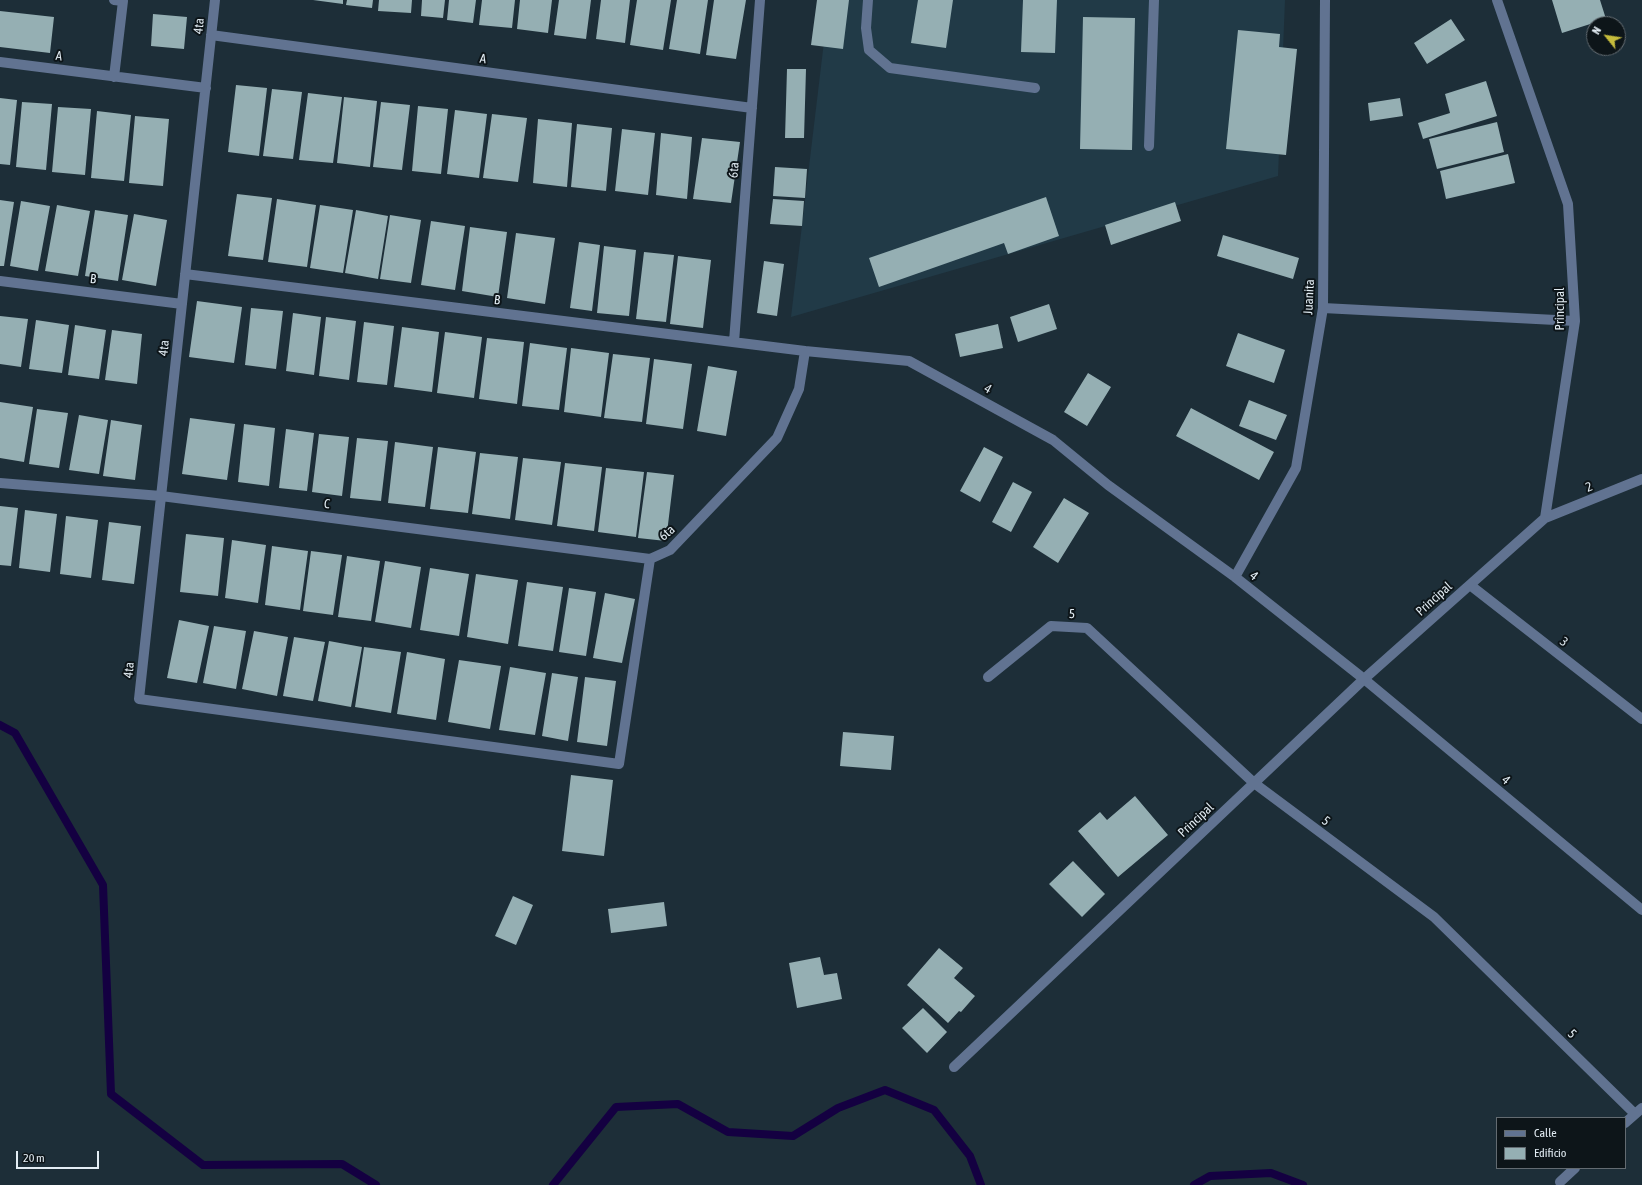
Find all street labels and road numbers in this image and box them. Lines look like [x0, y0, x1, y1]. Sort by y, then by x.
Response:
street label: 4ta [190, 17, 208, 35]
street label: A [55, 48, 63, 64]
street label: A [479, 51, 487, 67]
street label: 6ta [726, 162, 742, 178]
street label: B [89, 271, 97, 287]
street label: Juanita [1300, 279, 1318, 315]
street label: Principal [1552, 288, 1568, 330]
street label: B [493, 292, 501, 308]
street label: 4ta [155, 339, 173, 357]
street label: 4 [982, 381, 994, 397]
street label: 2 [1583, 479, 1595, 495]
street label: C [323, 496, 331, 512]
street label: 6ta [656, 522, 678, 544]
street label: 4 [1247, 568, 1261, 584]
street label: Principal [1413, 579, 1455, 619]
street label: 5 [1069, 606, 1075, 622]
street label: 3 [1557, 634, 1571, 650]
street label: 4ta [120, 661, 138, 679]
street label: 4 [1499, 772, 1513, 788]
street label: Principal [1175, 800, 1217, 840]
street label: 5 [1319, 813, 1333, 829]
street label: 5 [1564, 1026, 1580, 1042]

